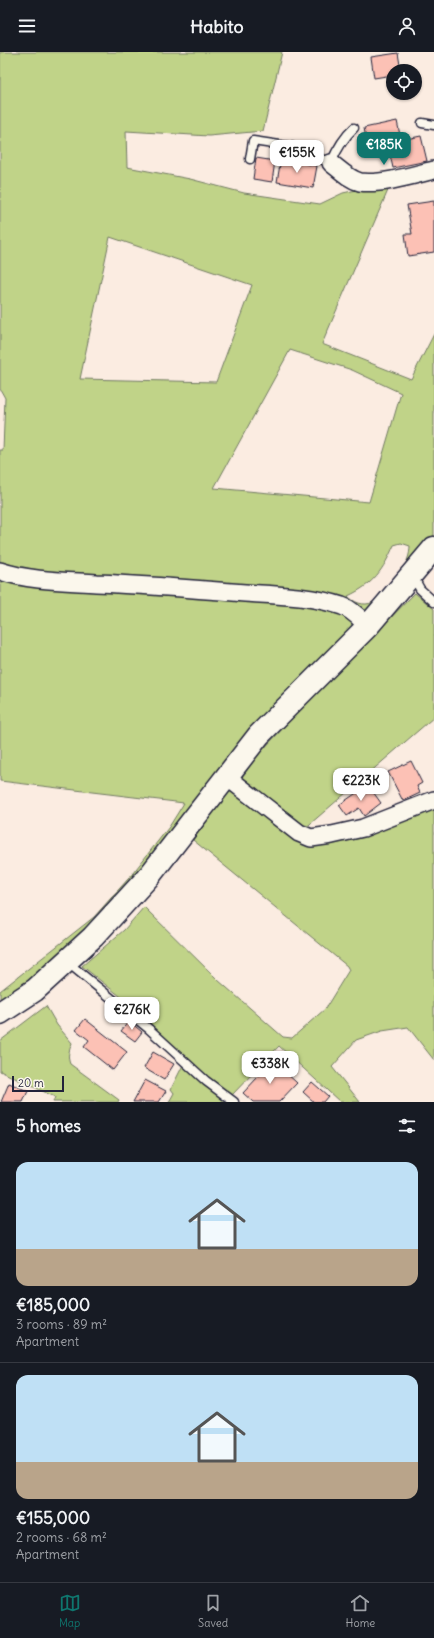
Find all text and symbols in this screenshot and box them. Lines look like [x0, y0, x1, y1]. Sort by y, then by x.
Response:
icon: menu [16, 15, 38, 37]
text: Habito [190, 15, 244, 38]
icon: person [396, 15, 418, 37]
map controls [386, 64, 422, 100]
button: locate [386, 64, 422, 100]
pin: €185K [356, 132, 412, 166]
text: €185K [366, 136, 402, 153]
pin: €155K [269, 140, 325, 174]
text: €155K [279, 144, 315, 161]
pin: €223K [333, 768, 389, 802]
text: €223K [342, 772, 380, 789]
pin: €276K [104, 997, 160, 1031]
text: €276K [113, 1001, 151, 1018]
pin: €338K [242, 1051, 298, 1085]
text: €338K [251, 1055, 289, 1072]
scale bar [12, 1074, 64, 1093]
text: 20 m [18, 1076, 44, 1090]
text: 5 homes [16, 1115, 81, 1137]
icon: filters [396, 1115, 418, 1137]
icon: home [181, 1188, 253, 1260]
text: €185,000 [16, 1294, 90, 1316]
text: 3 rooms · 89 m² [16, 1316, 107, 1333]
text: Apartment [16, 1333, 79, 1350]
icon: home [181, 1401, 253, 1473]
text: €155,000 [16, 1507, 90, 1529]
text: 2 rooms · 68 m² [16, 1529, 107, 1546]
text: Apartment [16, 1546, 79, 1563]
tab: Map [59, 1592, 81, 1630]
tab: Saved [198, 1592, 228, 1630]
tab: Home [346, 1592, 375, 1630]

